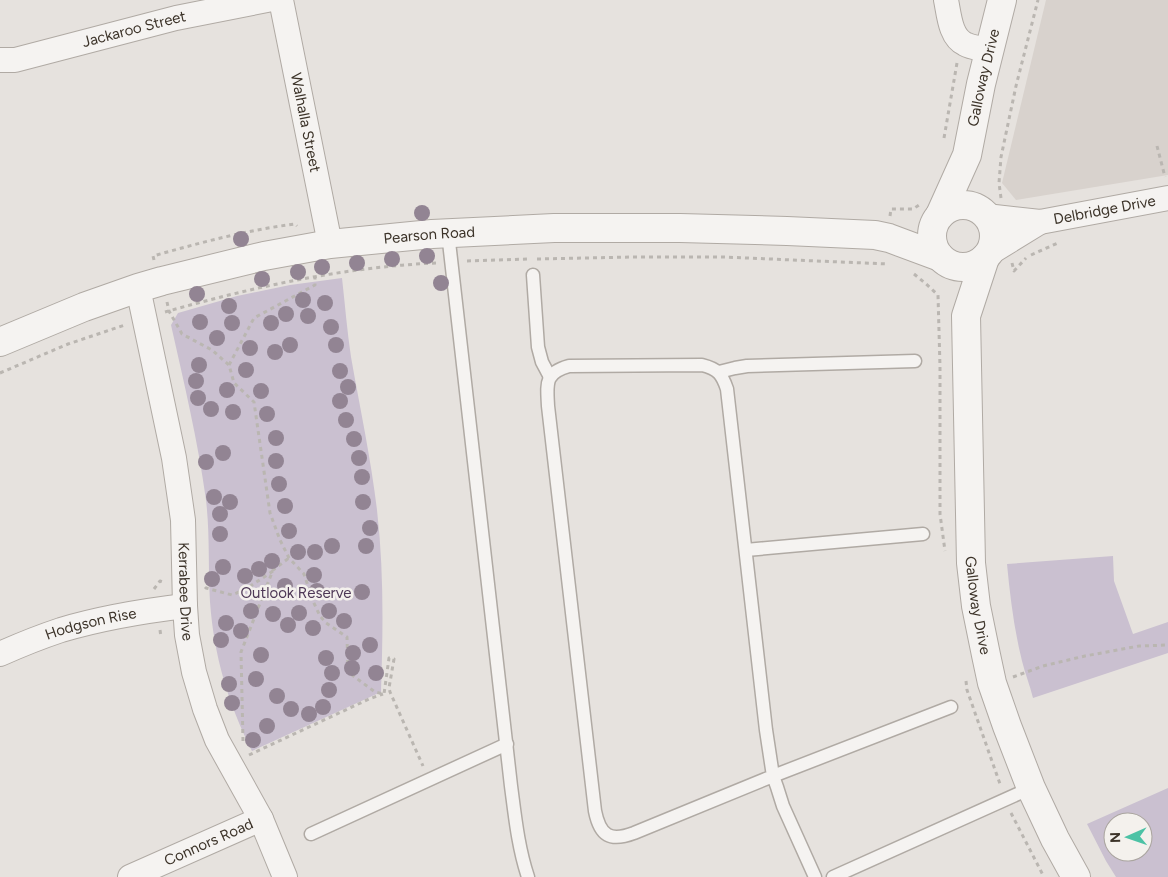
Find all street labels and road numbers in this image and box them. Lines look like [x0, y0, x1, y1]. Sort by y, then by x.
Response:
street label: Jackaroo Street [80, 7, 188, 51]
street label: Galloway Drive [964, 27, 1003, 128]
street label: Walhalla Street [287, 71, 324, 174]
street label: Delbridge Drive [1052, 192, 1157, 228]
street label: Pearson Road [383, 223, 475, 248]
street label: Kerrabee Drive [175, 542, 197, 642]
street label: Galloway Drive [962, 556, 995, 656]
street label: Hodgson Rise [43, 604, 138, 644]
street label: Connors Road [161, 815, 256, 870]

